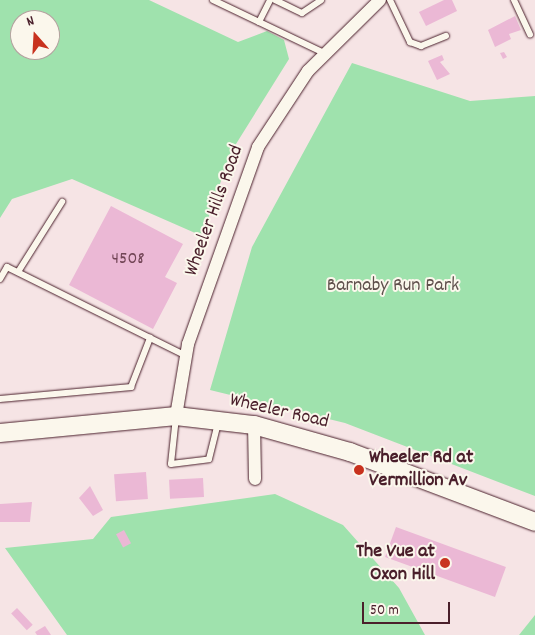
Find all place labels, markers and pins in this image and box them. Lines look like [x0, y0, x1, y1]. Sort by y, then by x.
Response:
place label: Wheeler Rd at Vermillion Av [369, 446, 473, 493]
marker: Wheeler Rd at Vermillion Av [353, 464, 365, 476]
place label: The Vue at Oxon Hill [356, 540, 435, 587]
marker: The Vue at Oxon Hill [439, 557, 451, 569]

